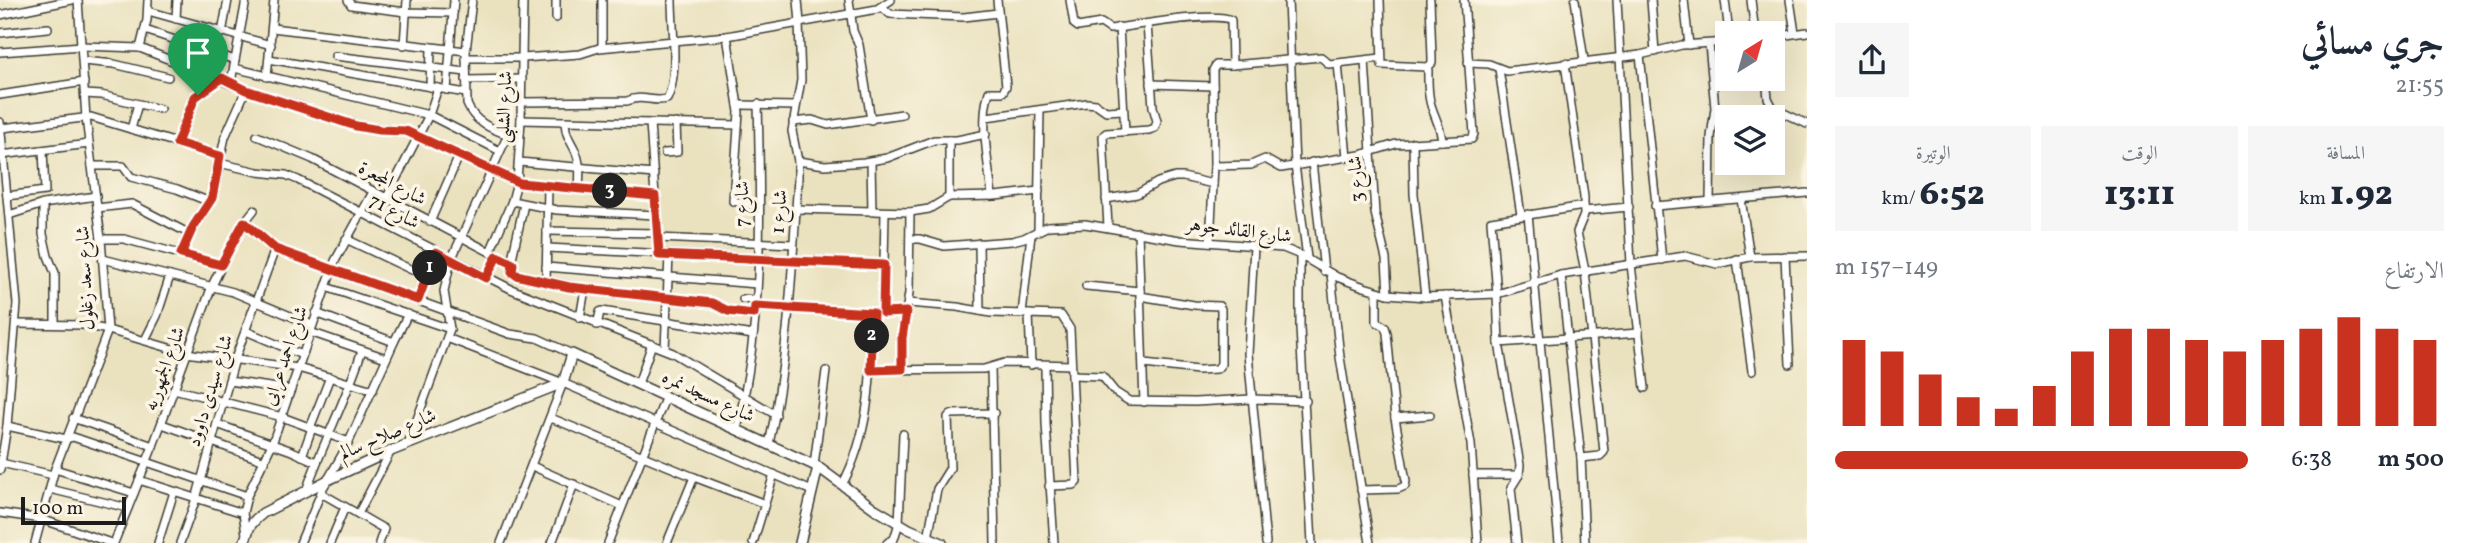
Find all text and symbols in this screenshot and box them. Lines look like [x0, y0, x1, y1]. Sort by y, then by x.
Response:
text: جري مسائي [2301, 17, 2444, 70]
north arrow [1715, 21, 1785, 91]
map controls [1715, 21, 1785, 175]
pin [168, 23, 228, 95]
button: share [1835, 23, 1909, 97]
icon: arrive [179, 34, 217, 72]
street label: شارع الشلبى [491, 70, 520, 144]
text: 21:55 [2395, 70, 2444, 102]
button: layers [1715, 105, 1785, 175]
text: الوتيرة [1916, 141, 1951, 167]
text: الوقت [2121, 141, 2158, 167]
text: المسافة [2326, 141, 2365, 167]
street label: شارع المجعرة [353, 155, 431, 214]
street label: شارع 3 [1342, 155, 1373, 203]
text: 6:52 [1920, 171, 1985, 219]
text: 13:11 [2104, 171, 2175, 219]
text: 1.92 [2330, 171, 2393, 219]
pin: 3 [592, 174, 628, 208]
text: 3 [605, 177, 614, 203]
street label: شارع 7 [730, 181, 757, 227]
text: /km [1882, 186, 1920, 212]
text: km [2299, 186, 2330, 212]
street label: شارع 71 [364, 188, 424, 237]
street label: شارع 1 [765, 189, 796, 235]
street label: شارع القائد جوهر [1183, 211, 1293, 251]
street label: شارع سعد زغلول [70, 225, 103, 331]
pin: 1 [412, 250, 448, 286]
text: 149–157 m [1835, 252, 1938, 284]
text: 1 [426, 254, 433, 280]
text: الارتفاع [2384, 256, 2444, 288]
street label: شارع احمد عرابى [257, 303, 316, 410]
pin: 2 [854, 318, 890, 354]
text: 2 [867, 322, 876, 348]
street label: شارع الجمهوريه [138, 323, 193, 415]
street label: شارع سيدى داوود [182, 332, 241, 451]
street label: شارع مسجد نمره [657, 364, 759, 431]
street label: شارع صلاح سالم [335, 403, 442, 470]
text: 6:38 [2291, 444, 2332, 476]
text: 500 m [2378, 444, 2444, 476]
scale bar [21, 494, 126, 526]
text: 100 m [32, 496, 83, 522]

